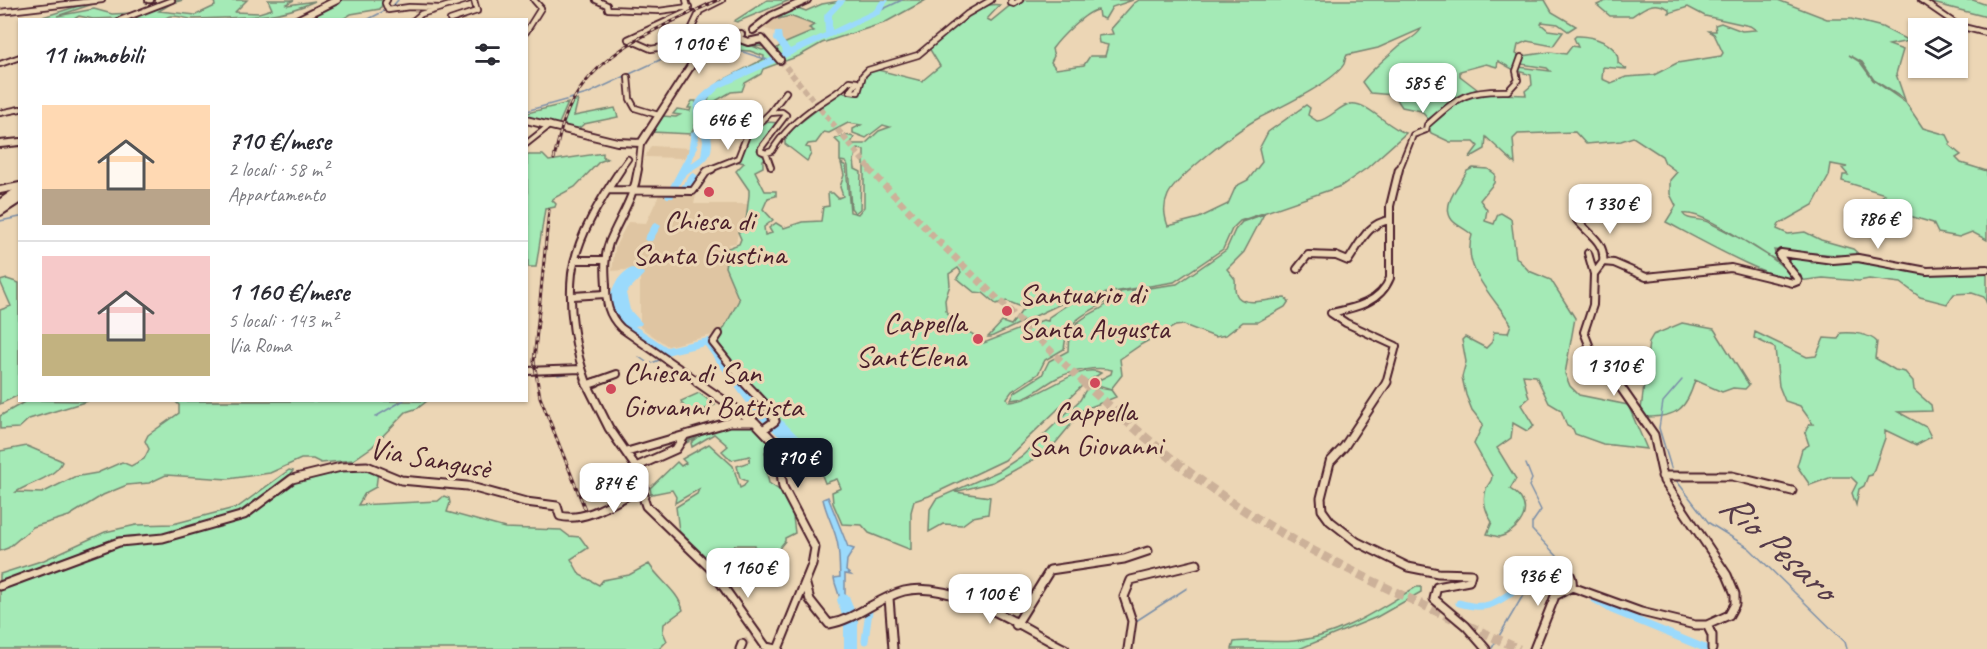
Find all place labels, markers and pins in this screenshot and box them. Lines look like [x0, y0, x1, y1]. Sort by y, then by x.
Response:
pin: 1 010 € [644, 24, 754, 75]
pin: 585 € [1381, 63, 1465, 114]
pin: 646 € [686, 100, 770, 151]
pin: 1 330 € [1555, 184, 1665, 235]
marker: Chiesa di Santa Giustina [702, 185, 716, 199]
pin: 786 € [1836, 199, 1920, 250]
place label: Chiesa di Santa Giustina [632, 201, 788, 273]
place label: Santuario di Santa Augusta [1019, 275, 1171, 347]
place label: Cappella Sant'Elena [855, 303, 969, 375]
marker: Santuario di Santa Augusta [1000, 304, 1014, 318]
marker: Cappella Sant'Elena [971, 332, 985, 346]
pin: 1 310 € [1559, 346, 1669, 397]
place label: Chiesa di San Giovanni Battista [623, 353, 804, 425]
marker: Cappella San Giovanni [1088, 376, 1102, 390]
marker: Chiesa di San Giovanni Battista [604, 382, 618, 396]
place label: Cappella San Giovanni [1028, 392, 1166, 464]
pin: 710 € [756, 438, 840, 489]
pin: 874 € [572, 463, 656, 514]
pin: 1 160 € [693, 548, 803, 599]
pin: 936 € [1496, 556, 1580, 607]
pin: 1 100 € [935, 574, 1045, 625]

